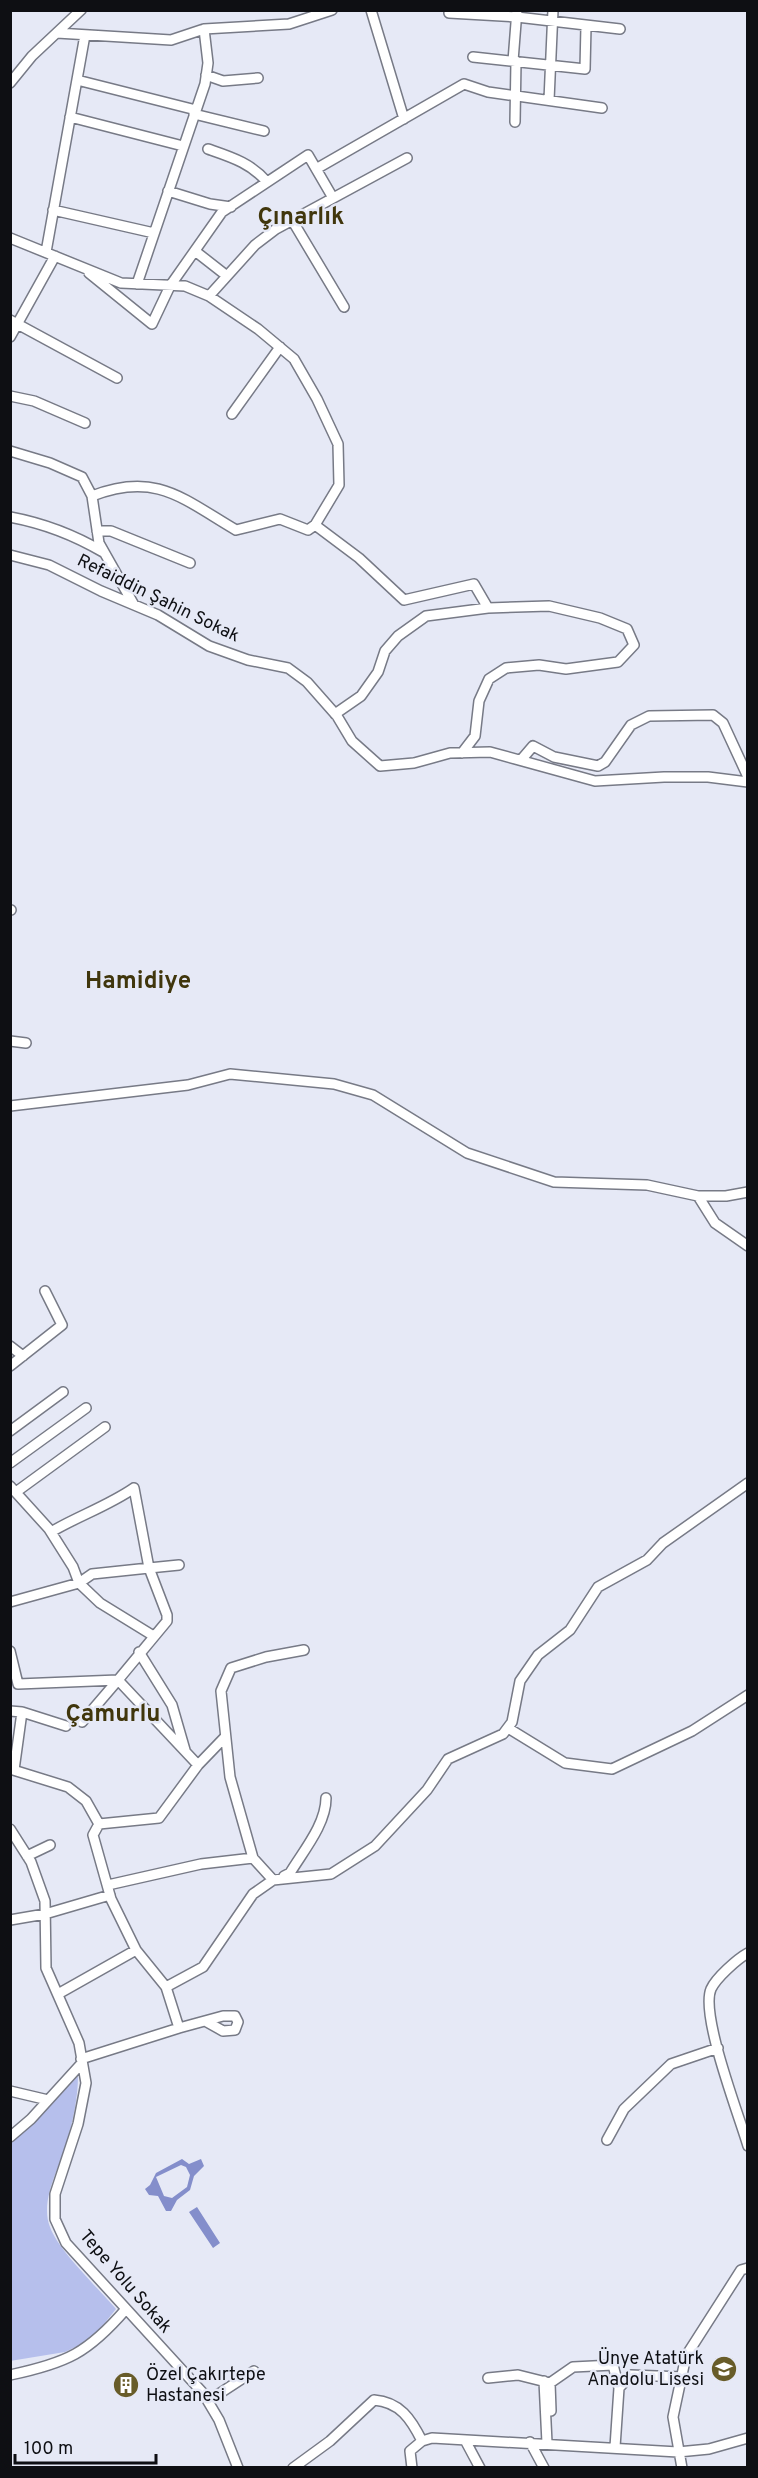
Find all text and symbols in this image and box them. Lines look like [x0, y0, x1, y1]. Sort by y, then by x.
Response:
district label: Çınarlık [258, 203, 344, 233]
street label: Refaiddin Şahin Sokak [73, 550, 243, 648]
district label: Hamidiye [85, 967, 191, 997]
district label: Çamurlu [65, 1700, 161, 1730]
street label: Tepe Yolu Sokak [74, 2225, 176, 2339]
place label: Ünye Atatürk Anadolu Lisesi [587, 2346, 704, 2392]
school or university icon: Ünye Atatürk Anadolu Lisesi [709, 2354, 739, 2384]
place label: Özel Çakırtepe Hastanesi [146, 2362, 266, 2408]
building icon: Özel Çakırtepe Hastanesi [111, 2370, 141, 2400]
scale bar [15, 2427, 156, 2465]
text: 100 m [24, 2438, 73, 2461]

